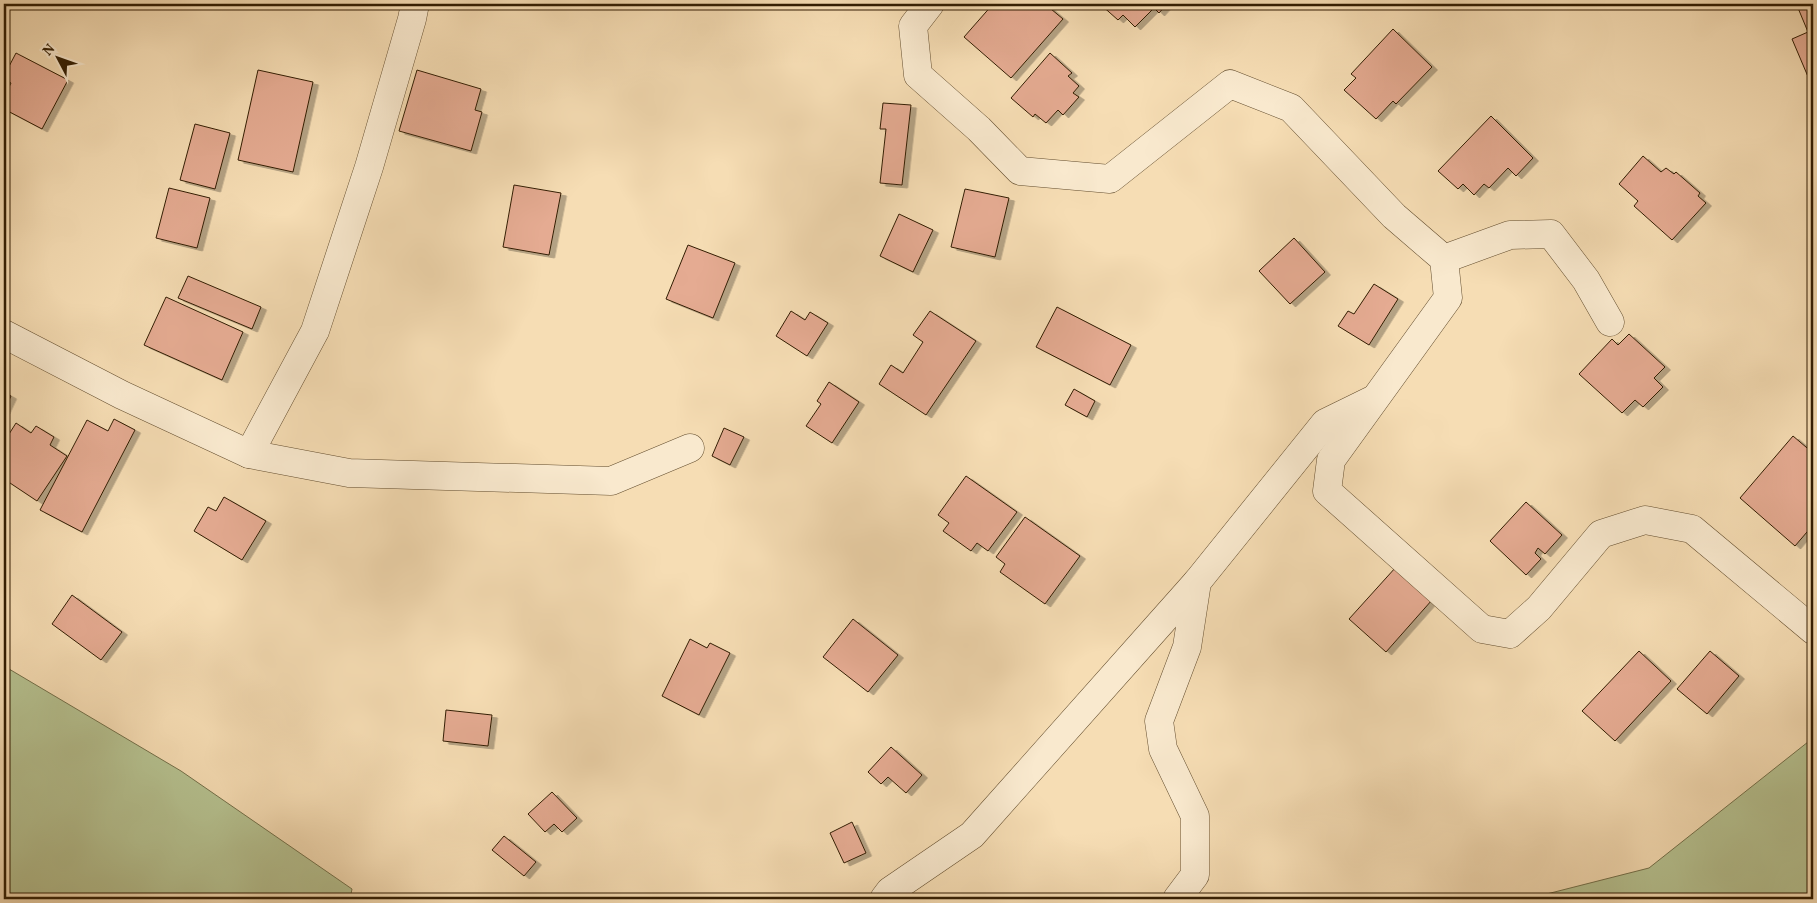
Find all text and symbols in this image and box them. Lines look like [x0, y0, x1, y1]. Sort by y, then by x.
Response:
north arrow [32, 32, 82, 82]
text: N [39, 40, 60, 61]

